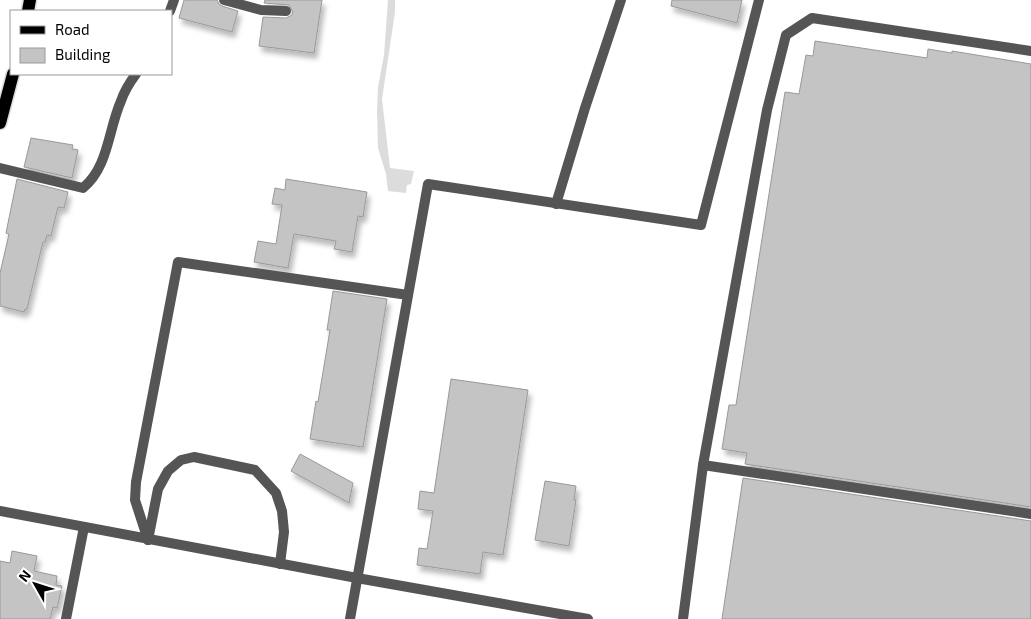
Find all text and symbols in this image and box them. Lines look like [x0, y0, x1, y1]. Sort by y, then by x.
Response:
legend [10, 10, 172, 75]
text: Road [55, 20, 90, 38]
text: Building [55, 45, 111, 63]
north arrow [10, 559, 60, 609]
text: N [15, 566, 34, 585]

